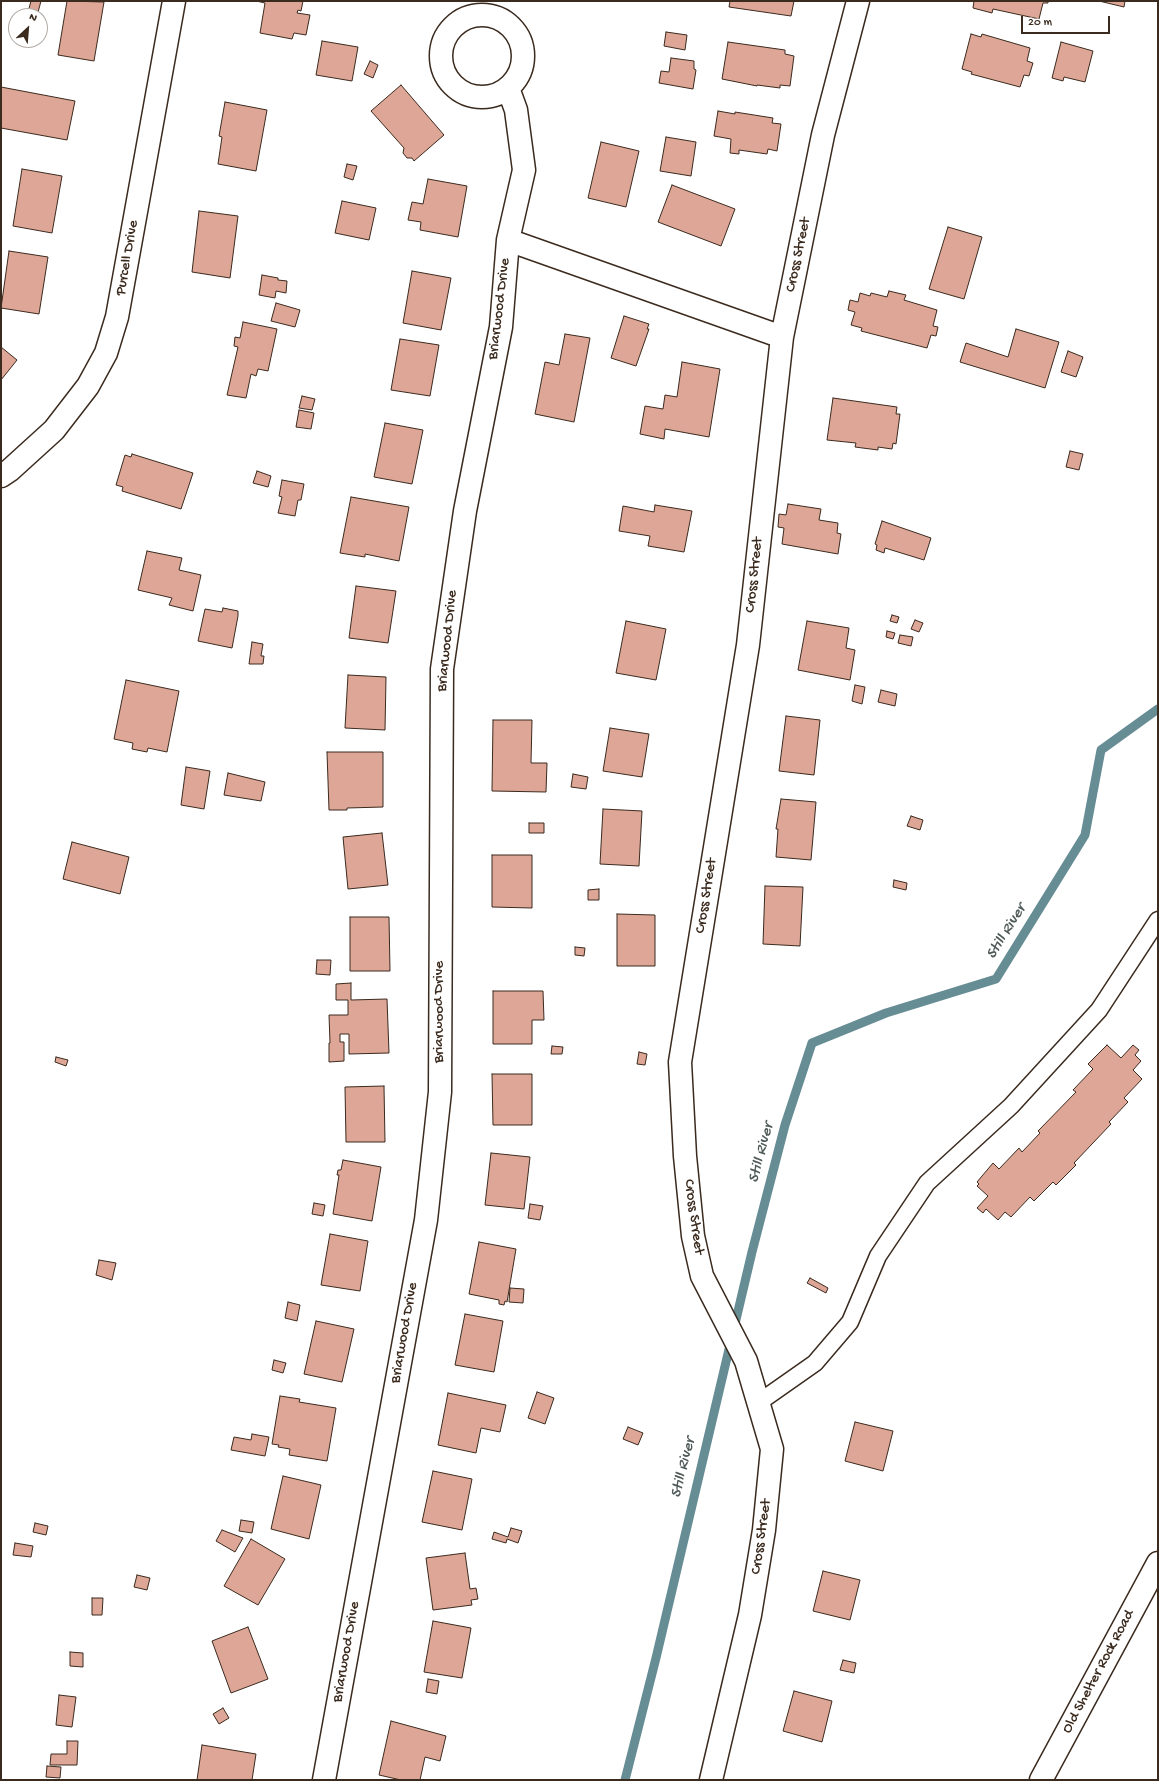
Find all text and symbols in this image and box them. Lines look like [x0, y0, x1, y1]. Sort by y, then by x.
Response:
north arrow [8, 8, 48, 48]
scale bar [1023, 8, 1112, 34]
text: N [27, 11, 39, 25]
text: 20 m [1028, 16, 1052, 30]
street label: Cross Street [782, 216, 816, 294]
street label: Purcell Drive [113, 219, 143, 297]
street label: Briarwood Drive [485, 257, 515, 361]
street label: Cross Street [742, 536, 768, 614]
street label: Briarwood Drive [434, 589, 462, 693]
street label: Cross Street [692, 857, 722, 935]
water label: Still River [983, 901, 1031, 963]
street label: Briarwood Drive [431, 961, 449, 1063]
water label: Still River [745, 1121, 779, 1185]
street label: Cross Street [679, 1178, 707, 1256]
street label: Briarwood Drive [387, 1281, 423, 1385]
water label: Still River [667, 1436, 701, 1500]
street label: Cross Street [748, 1498, 776, 1576]
street label: Briarwood Drive [329, 1600, 365, 1704]
street label: Old Shelter Rock Road [1059, 1607, 1139, 1737]

